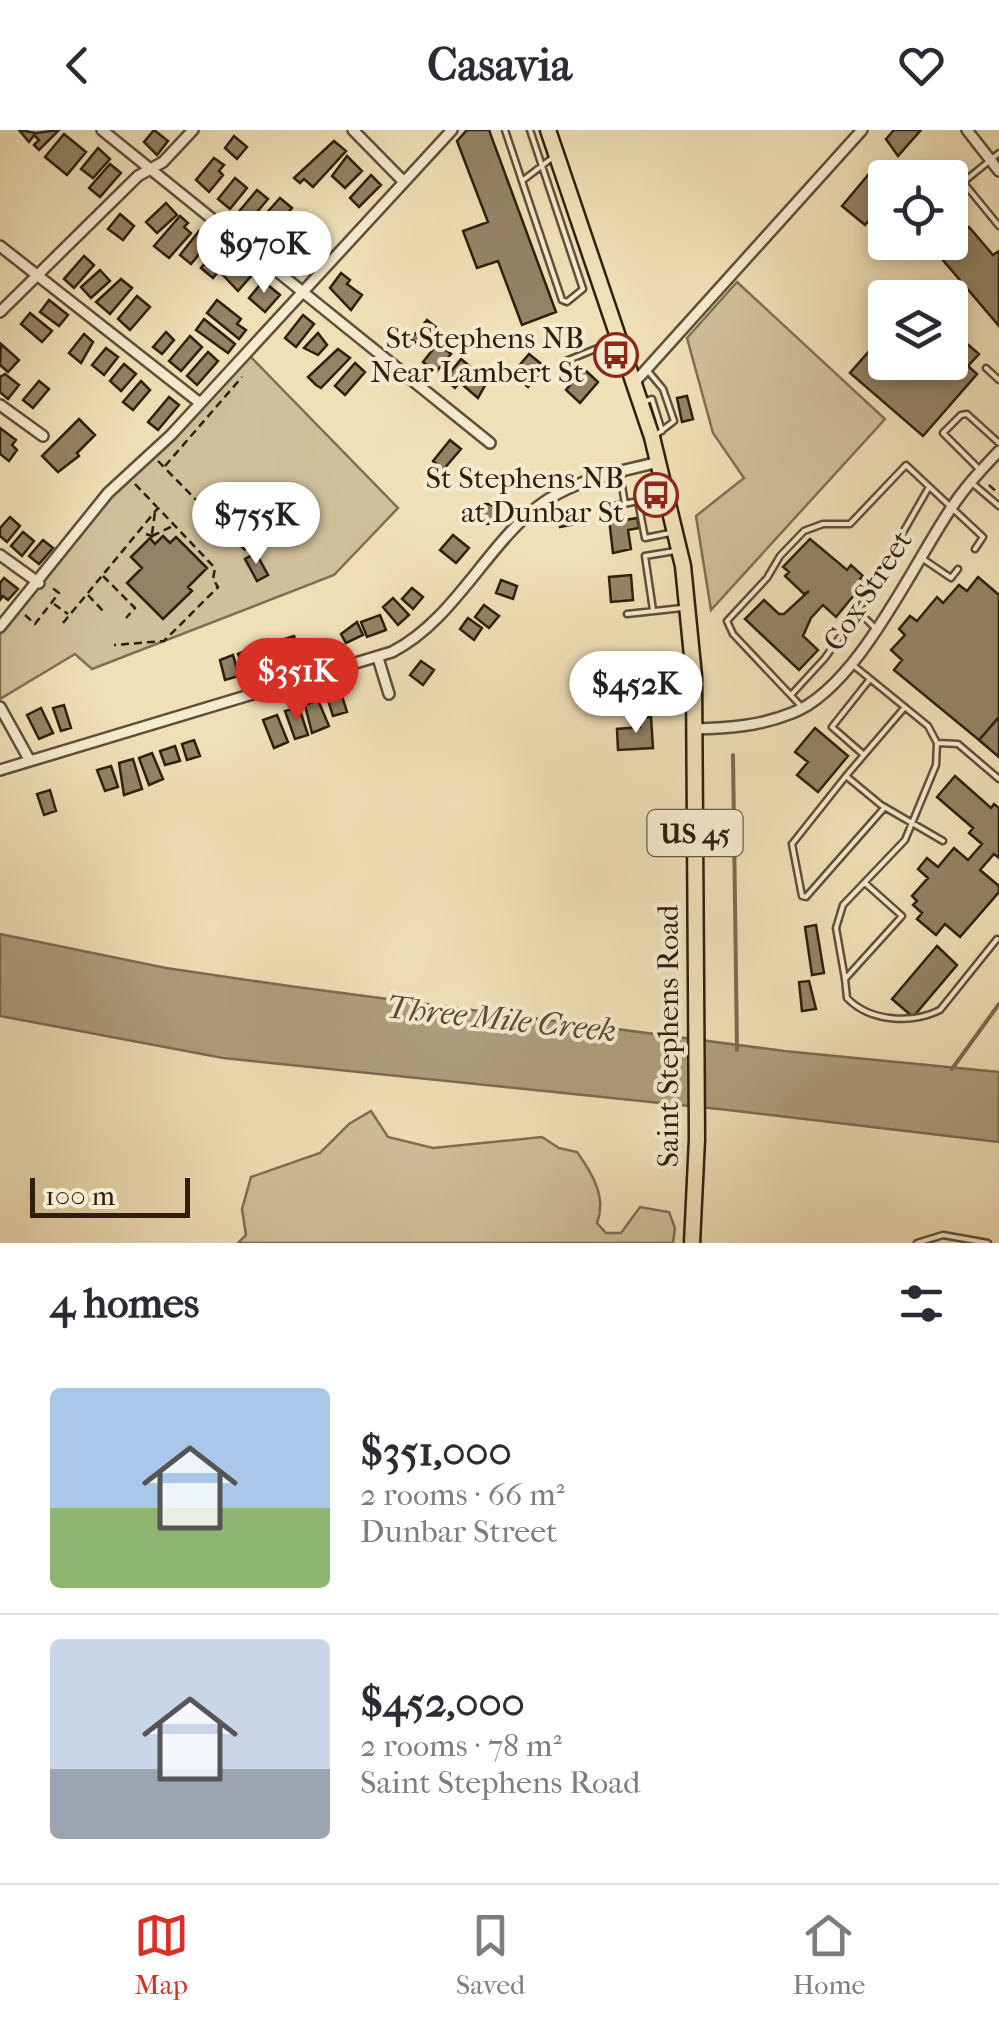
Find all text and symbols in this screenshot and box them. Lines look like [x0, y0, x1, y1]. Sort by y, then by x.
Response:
icon: back [50, 38, 105, 93]
icon: heart [894, 38, 949, 93]
text: Casavia [427, 39, 572, 92]
map controls [868, 160, 968, 380]
button: locate [868, 160, 968, 260]
pin: $970K [194, 211, 334, 296]
text: $970K [219, 225, 309, 262]
button: layers [868, 280, 968, 380]
place label: St Stephens NB Near Lambert St [370, 321, 584, 390]
bus stop icon: St Stephens NB Near Lambert St [593, 332, 639, 378]
place label: St Stephens NB at Dunbar St [426, 461, 624, 530]
bus stop icon: St Stephens NB at Dunbar St [633, 472, 679, 518]
pin: $755K [186, 482, 326, 567]
text: $755K [214, 496, 298, 533]
street label: Cox Street [816, 524, 920, 658]
pin: $351K [227, 638, 367, 723]
pin: $452K [566, 651, 706, 736]
text: $351K [257, 652, 337, 689]
text: $452K [591, 665, 681, 702]
road number: US 45 [648, 810, 742, 856]
street label: Saint Stephens Road [651, 904, 686, 1167]
water label: Three Mile Creek [384, 989, 618, 1049]
scale bar [30, 1173, 190, 1218]
text: 100 m [45, 1179, 115, 1212]
icon: filters [894, 1276, 949, 1331]
text: 4 homes [50, 1279, 199, 1328]
text: $351,000 [360, 1427, 512, 1476]
icon: home [130, 1428, 250, 1548]
text: 2 rooms · 66 m² [360, 1476, 565, 1513]
text: Dunbar Street [360, 1513, 557, 1550]
text: $452,000 [360, 1678, 525, 1727]
icon: home [130, 1679, 250, 1799]
text: 2 rooms · 78 m² [360, 1727, 562, 1764]
text: Saint Stephens Road [360, 1764, 640, 1801]
tab: Map [134, 1908, 189, 2001]
tab: Saved [456, 1908, 525, 2001]
tab: Home [793, 1908, 865, 2001]

